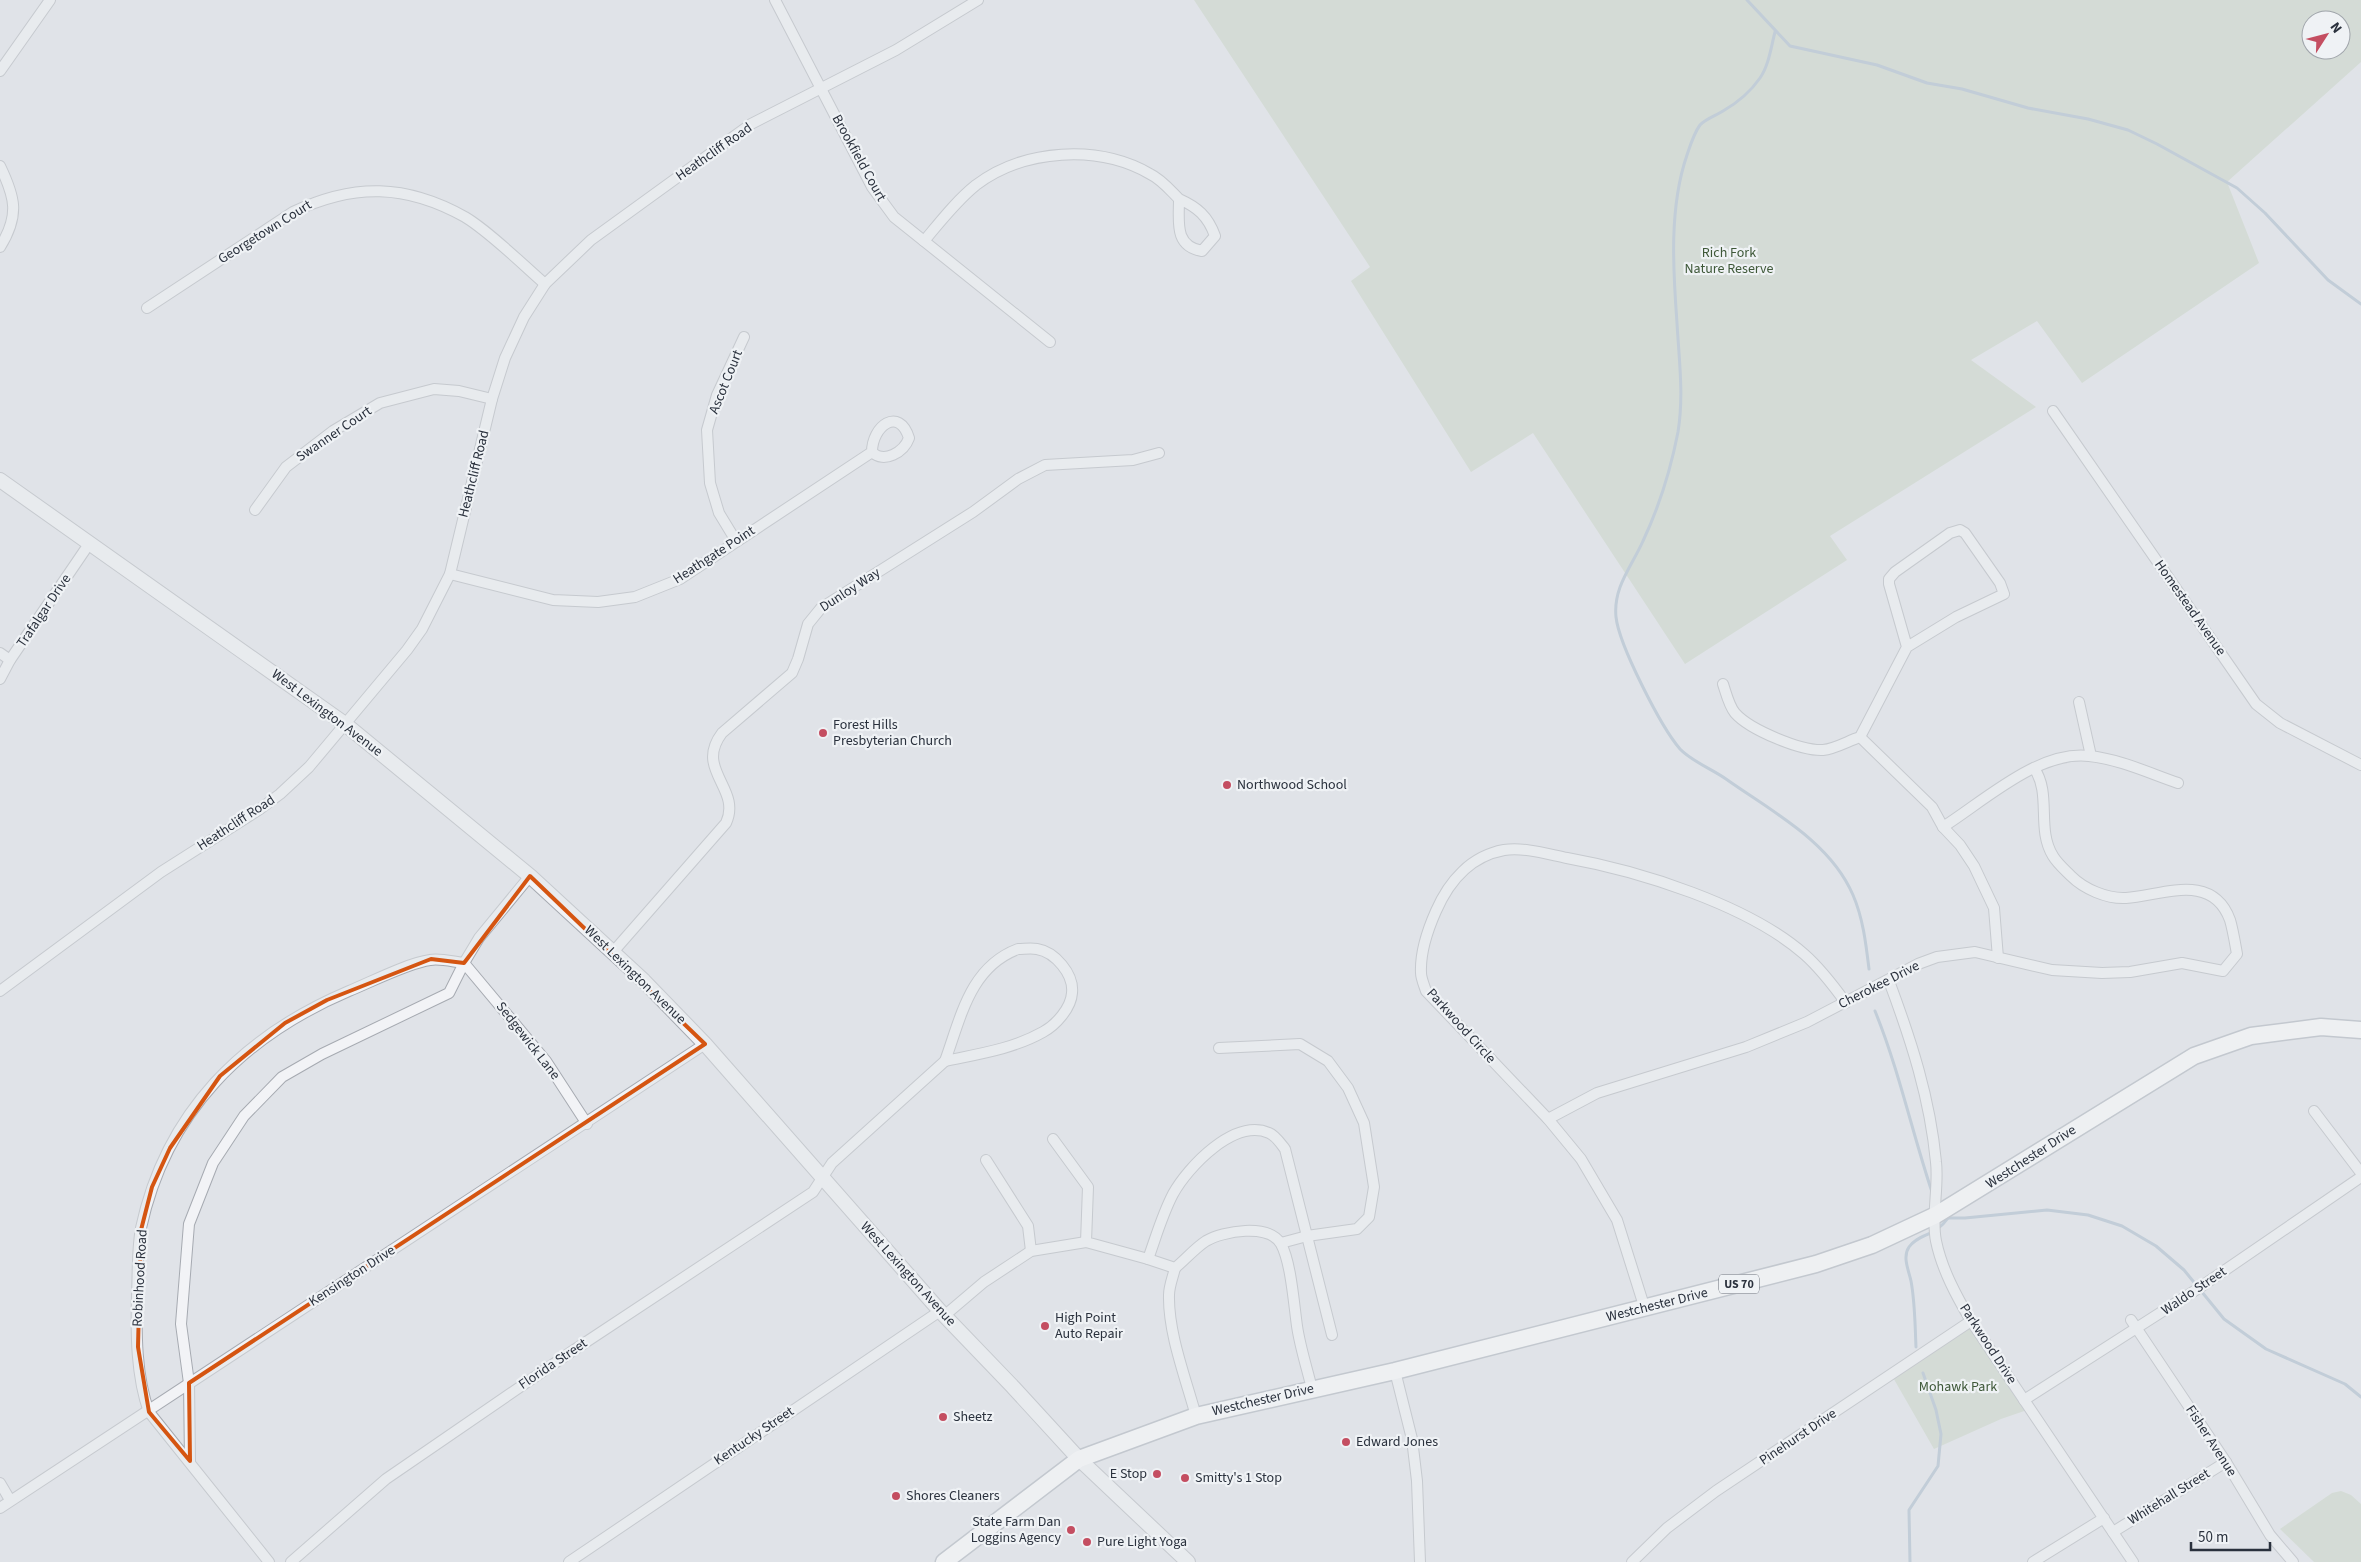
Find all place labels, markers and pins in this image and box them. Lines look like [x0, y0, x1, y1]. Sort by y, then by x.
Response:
place label: Forest Hills Presbyterian Church [833, 715, 952, 751]
marker: Forest Hills Presbyterian Church [817, 727, 829, 739]
place label: Northwood School [1237, 775, 1347, 795]
marker: Northwood School [1221, 779, 1233, 791]
place label: High Point Auto Repair [1055, 1308, 1123, 1344]
marker: High Point Auto Repair [1039, 1320, 1051, 1332]
place label: Sheetz [953, 1407, 993, 1427]
marker: Sheetz [937, 1411, 949, 1423]
place label: Edward Jones [1356, 1432, 1438, 1452]
marker: Edward Jones [1340, 1436, 1352, 1448]
place label: E Stop [1110, 1464, 1147, 1484]
marker: E Stop [1151, 1468, 1163, 1480]
place label: Smitty's 1 Stop [1195, 1468, 1282, 1488]
marker: Smitty's 1 Stop [1179, 1472, 1191, 1484]
place label: Shores Cleaners [906, 1486, 1000, 1506]
marker: Shores Cleaners [890, 1490, 902, 1502]
place label: State Farm Dan Loggins Agency [971, 1512, 1061, 1548]
marker: State Farm Dan Loggins Agency [1065, 1524, 1077, 1536]
place label: Pure Light Yoga [1097, 1532, 1187, 1552]
marker: Pure Light Yoga [1081, 1536, 1093, 1548]

